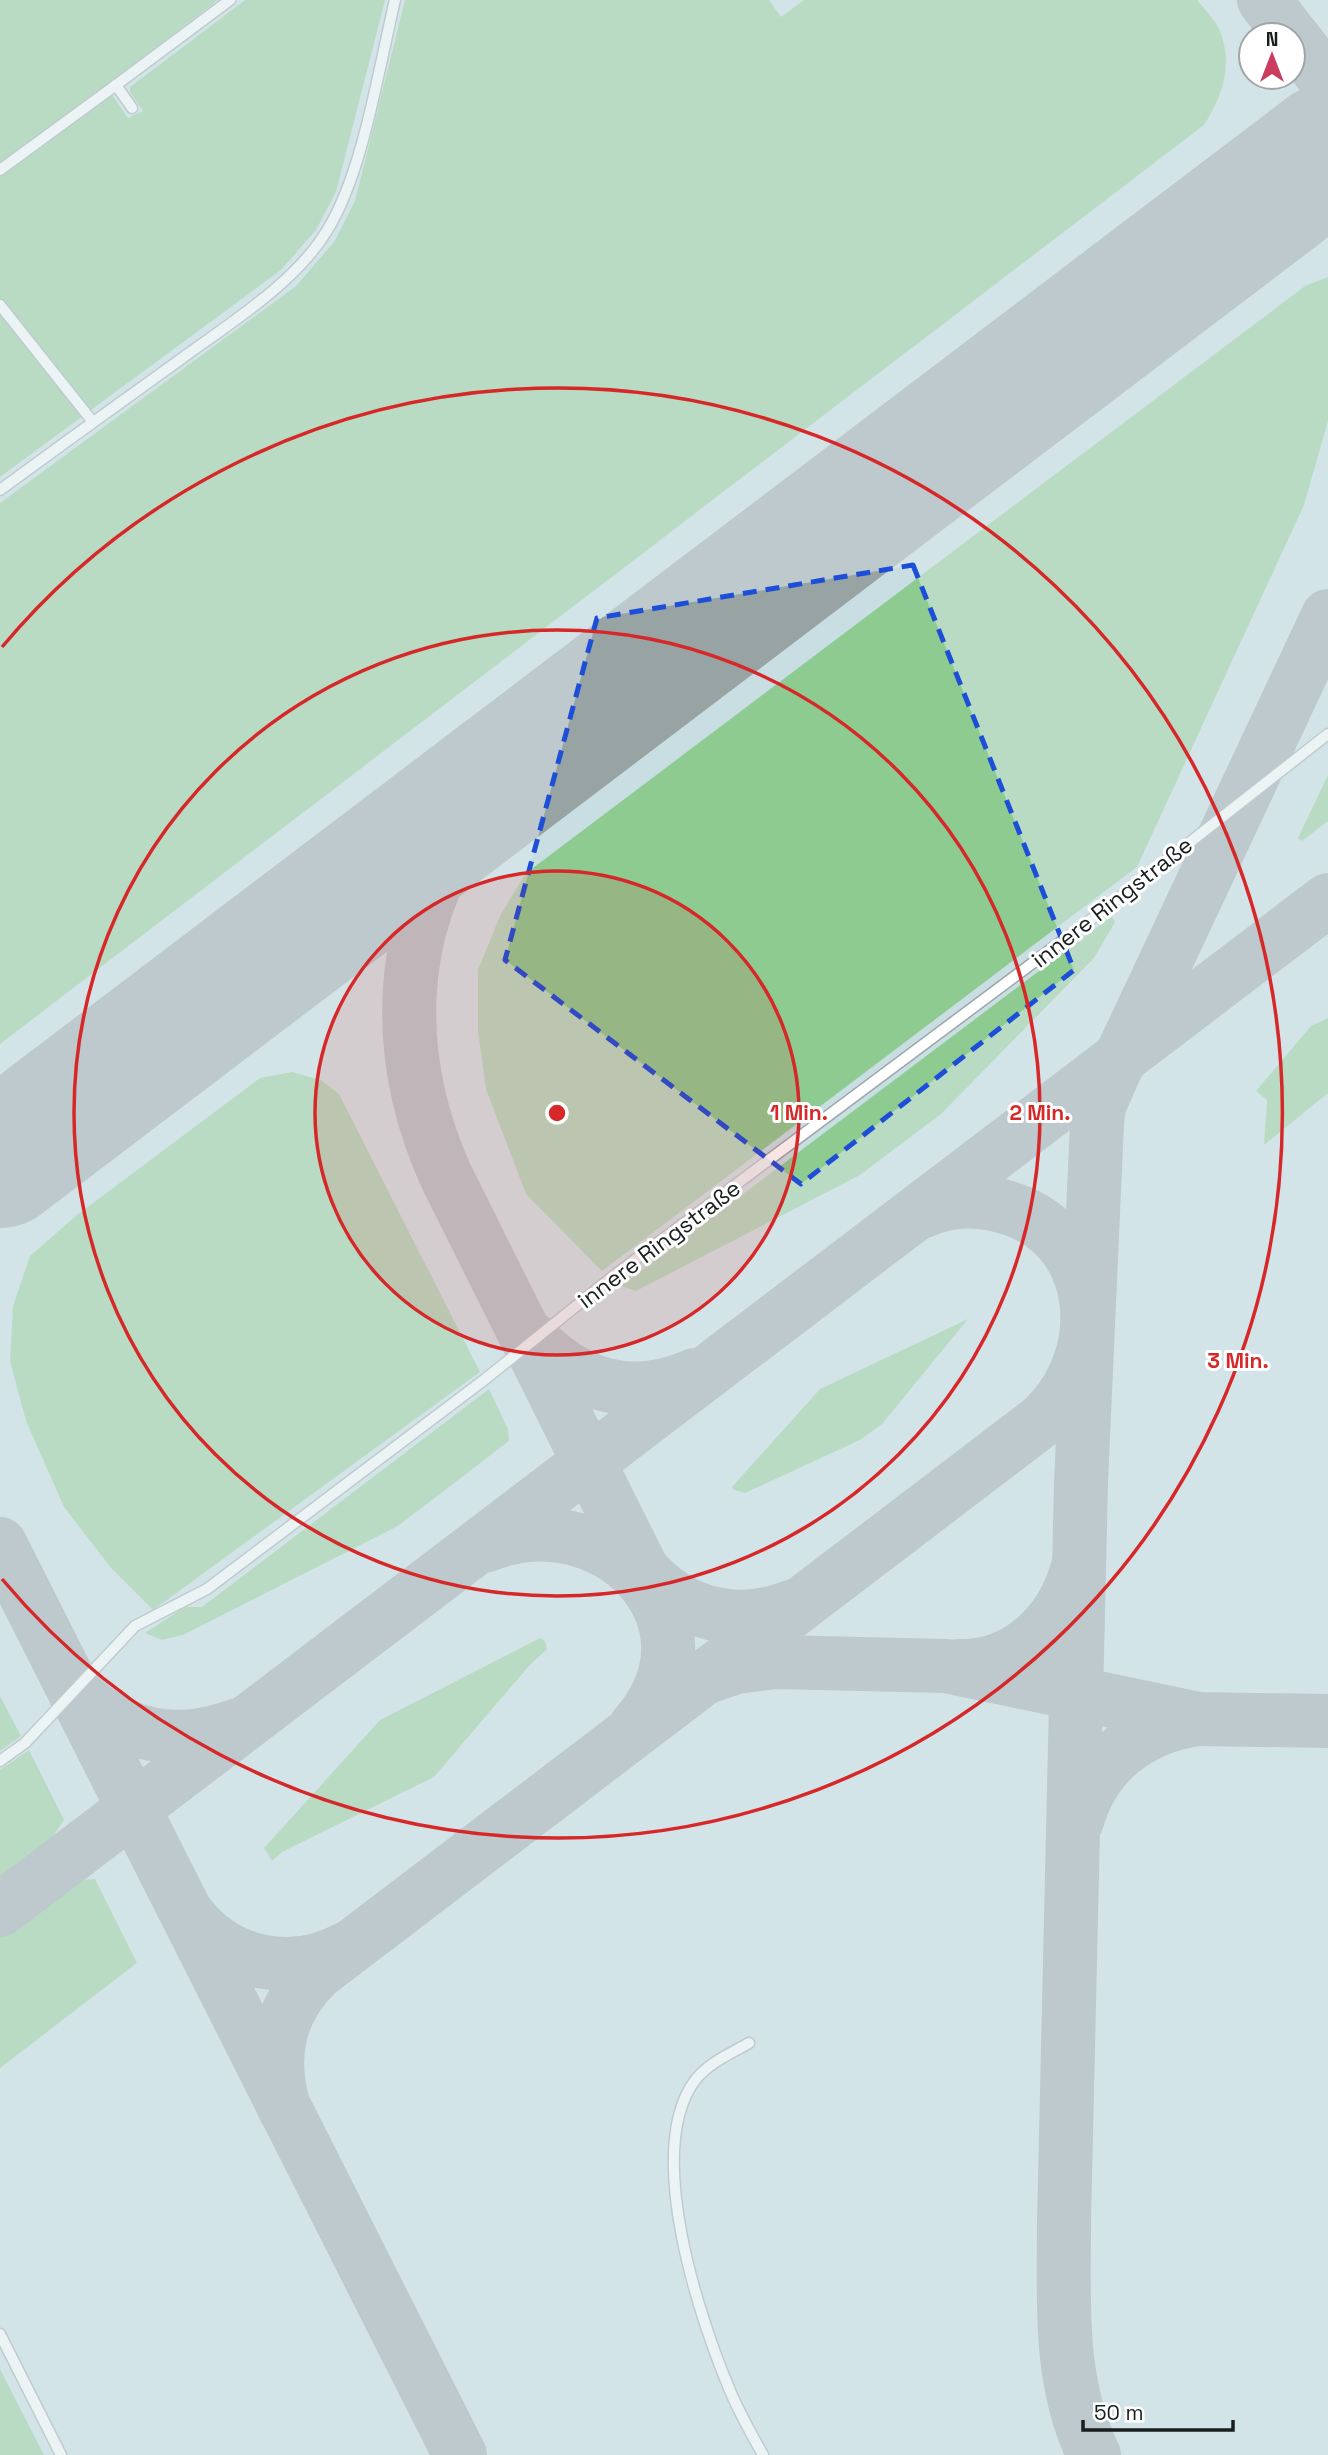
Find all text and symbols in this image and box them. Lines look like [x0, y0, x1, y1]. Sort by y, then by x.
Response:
north arrow [1237, 21, 1307, 91]
text: N [1266, 27, 1278, 52]
street label: innere Ringstraße [1025, 830, 1199, 974]
text: 1 Min. [770, 1099, 828, 1126]
text: 2 Min. [1009, 1099, 1071, 1126]
centre of rings [545, 1101, 569, 1125]
street label: innere Ringstraße [572, 1173, 746, 1315]
text: 3 Min. [1207, 1347, 1269, 1374]
scale bar [1083, 2388, 1234, 2432]
text: 50 m [1094, 2399, 1144, 2426]

